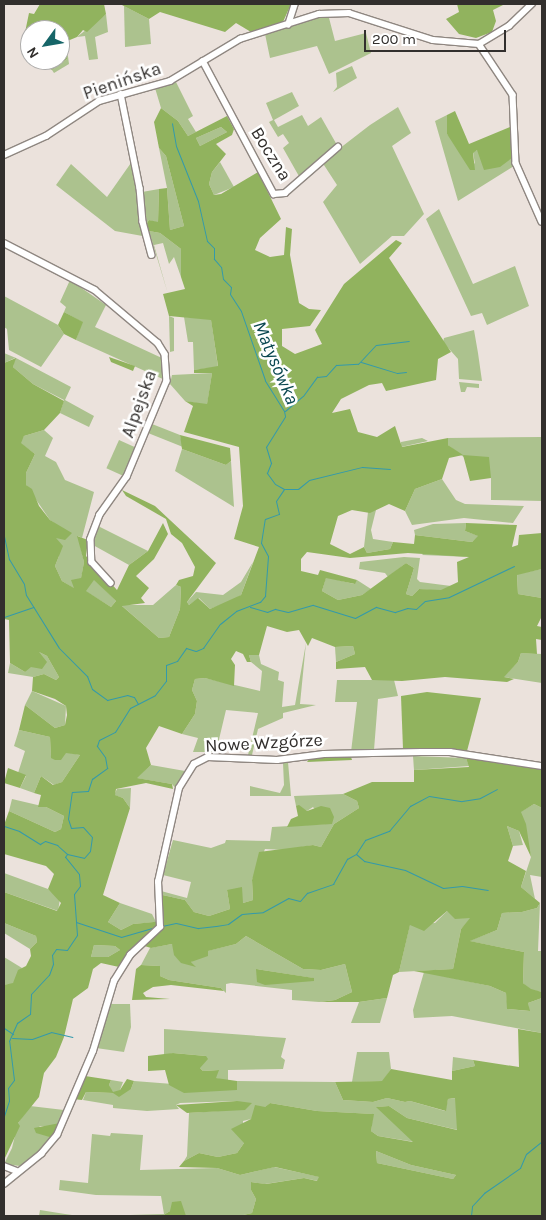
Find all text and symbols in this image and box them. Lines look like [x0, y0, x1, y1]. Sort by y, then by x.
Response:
north arrow [20, 20, 70, 70]
scale bar [366, 20, 508, 52]
text: 200 m [372, 30, 416, 48]
text: N [23, 44, 43, 61]
street label: Pienińska [80, 58, 164, 104]
street label: Boczna [246, 123, 296, 185]
water label: Matysówka [247, 318, 303, 408]
street label: Alpejska [117, 367, 161, 441]
street label: Nowe Wzgórze [205, 729, 323, 757]

